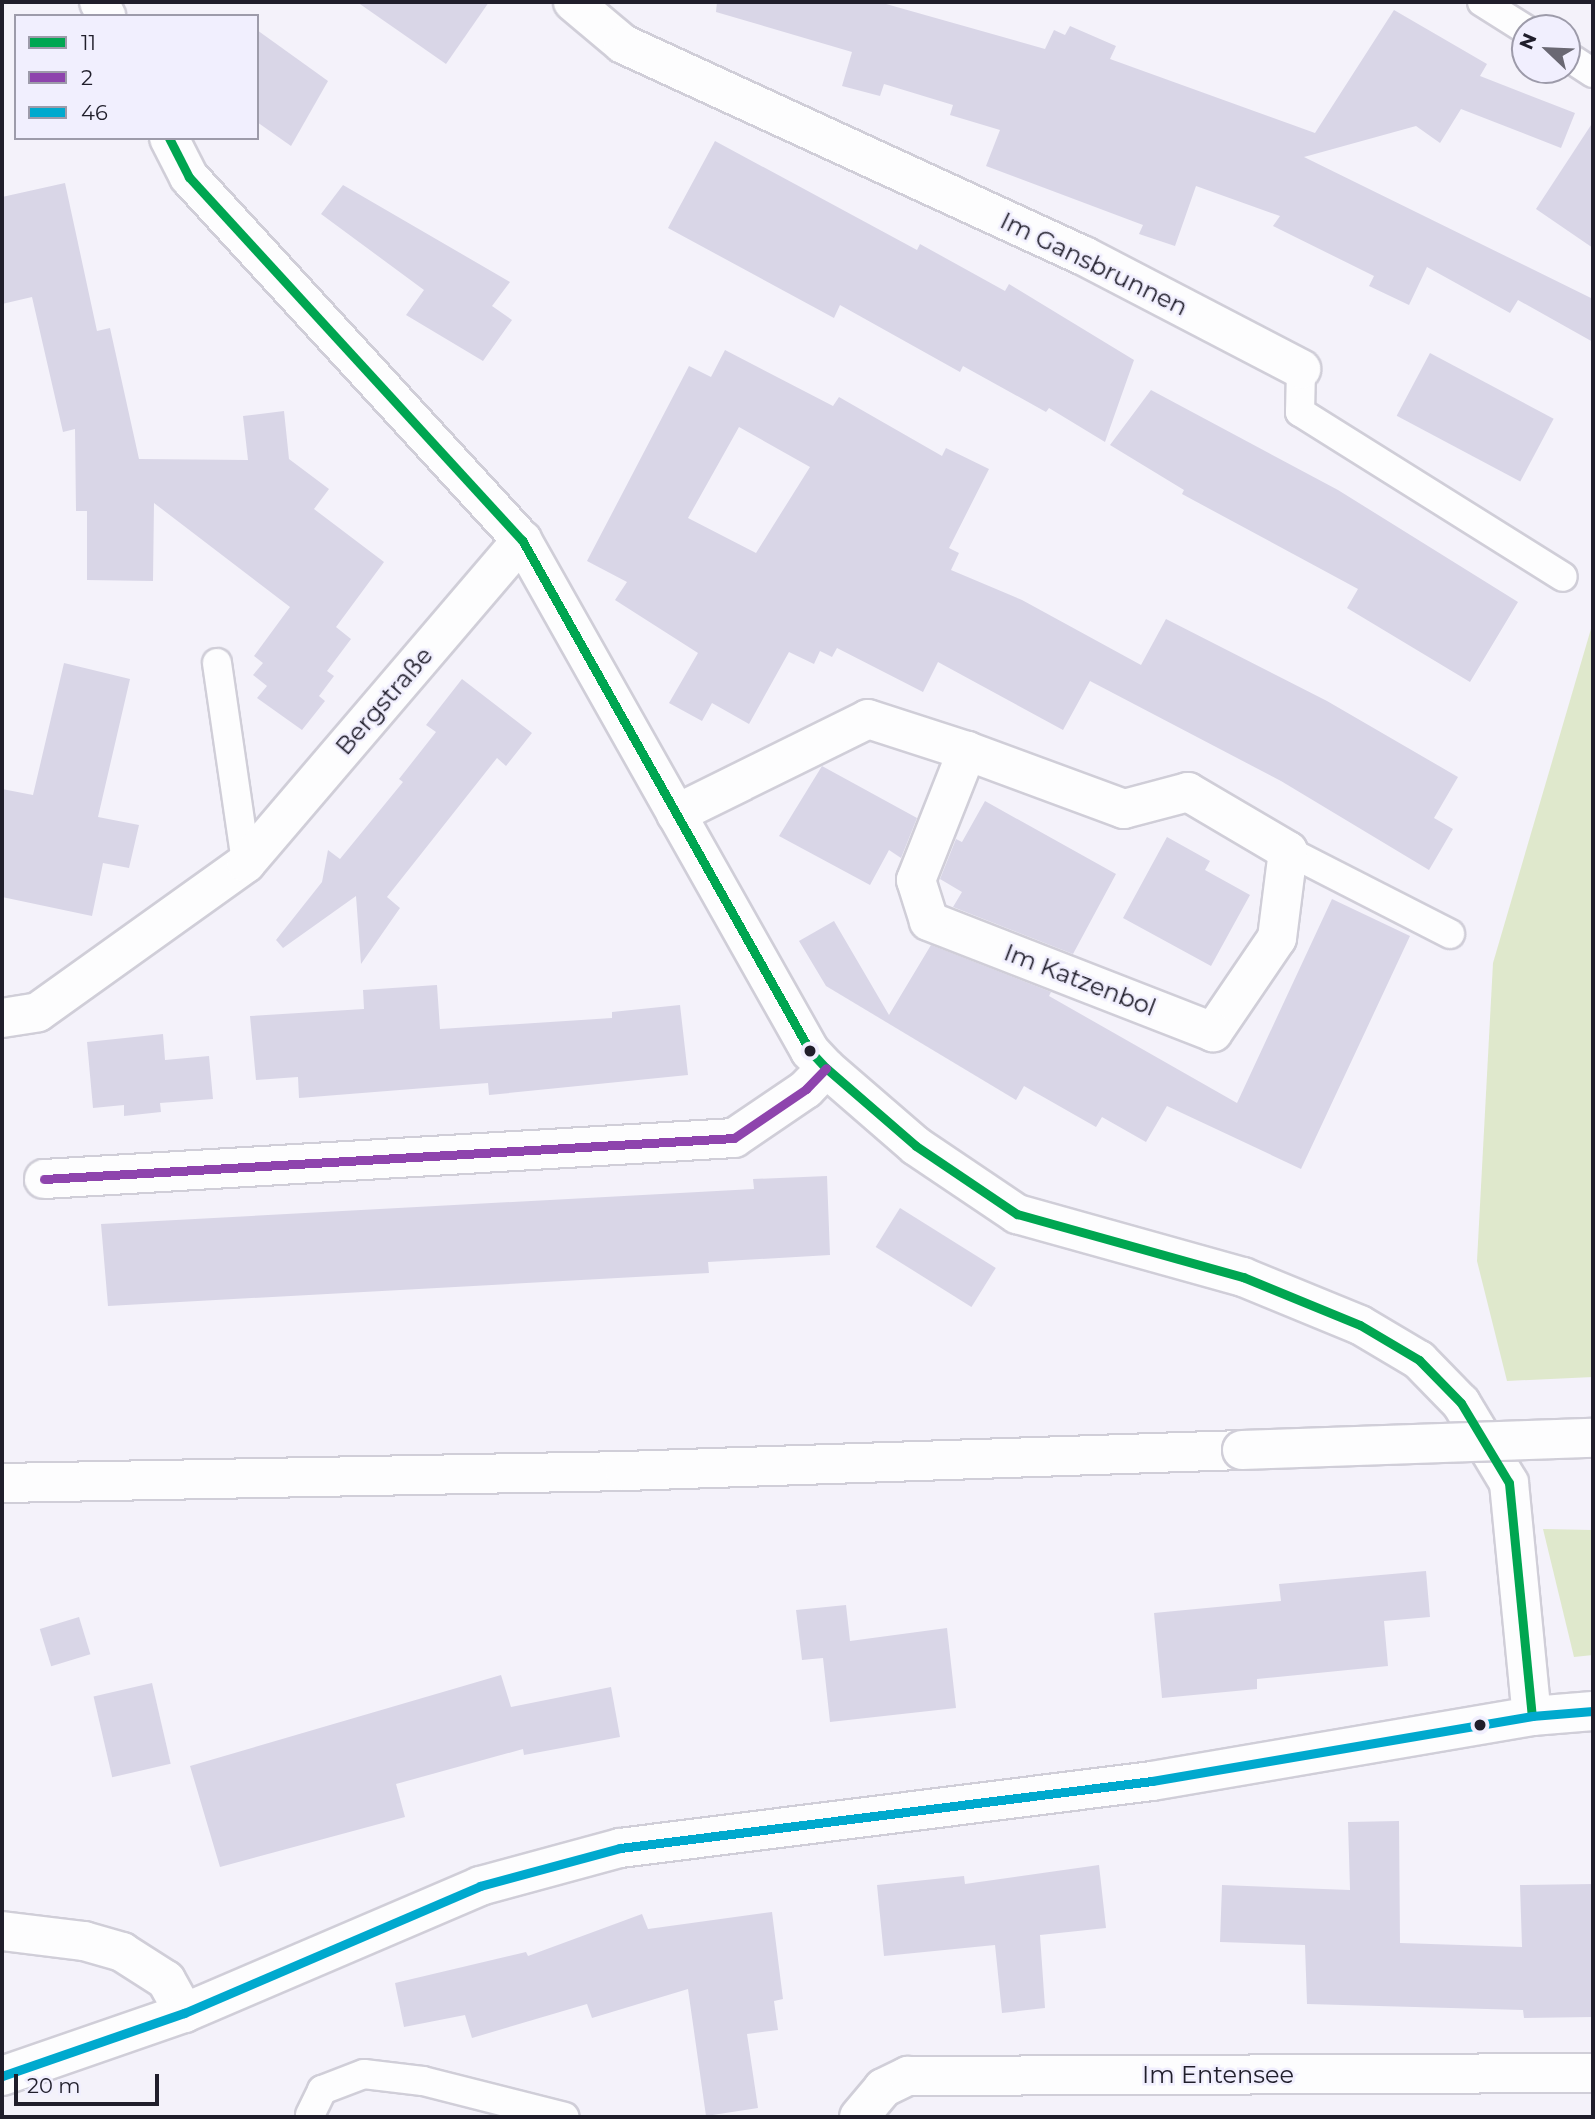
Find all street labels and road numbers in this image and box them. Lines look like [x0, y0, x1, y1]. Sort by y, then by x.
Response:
street label: Im Gansbrunnen [996, 206, 1192, 322]
street label: Bergstraße [329, 641, 439, 761]
street label: Im Katzenbol [1000, 938, 1160, 1022]
street label: Im Entensee [1142, 2061, 1294, 2089]

